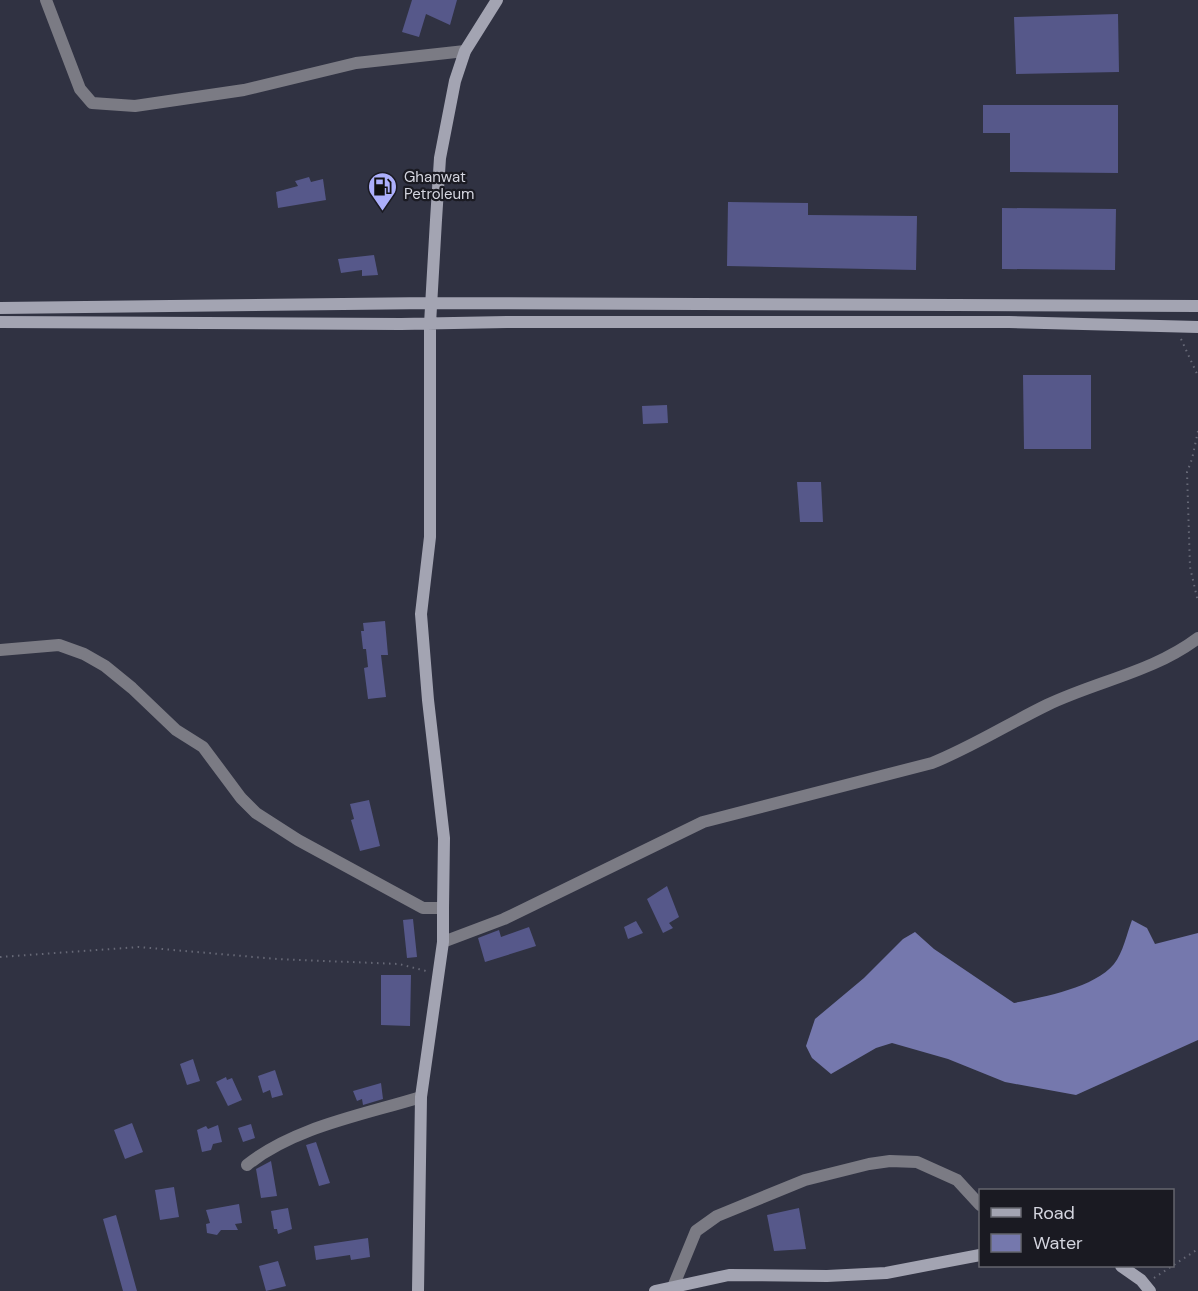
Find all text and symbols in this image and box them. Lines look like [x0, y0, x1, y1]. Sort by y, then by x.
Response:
place label: Ghanwat Petroleum [404, 167, 474, 204]
fuel station icon: Ghanwat Petroleum [367, 170, 399, 212]
legend [979, 1189, 1174, 1267]
text: Road [1033, 1201, 1075, 1225]
text: Water [1033, 1231, 1083, 1255]

